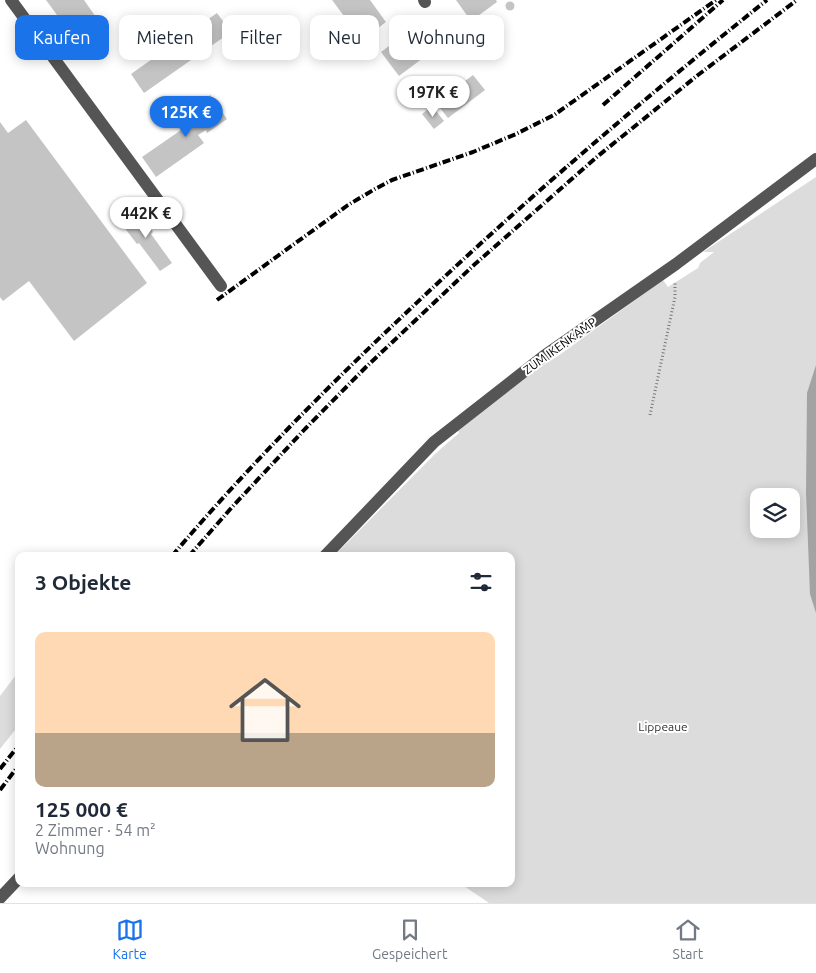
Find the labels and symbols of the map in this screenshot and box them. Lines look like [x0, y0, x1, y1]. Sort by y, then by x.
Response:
pin: 197K € [392, 76, 474, 118]
pin: 125K € [145, 96, 227, 138]
pin: 442K € [105, 196, 187, 239]
street label: ZUM IKENKAMP [521, 315, 599, 376]
park label: Lippeaue [638, 720, 688, 733]

